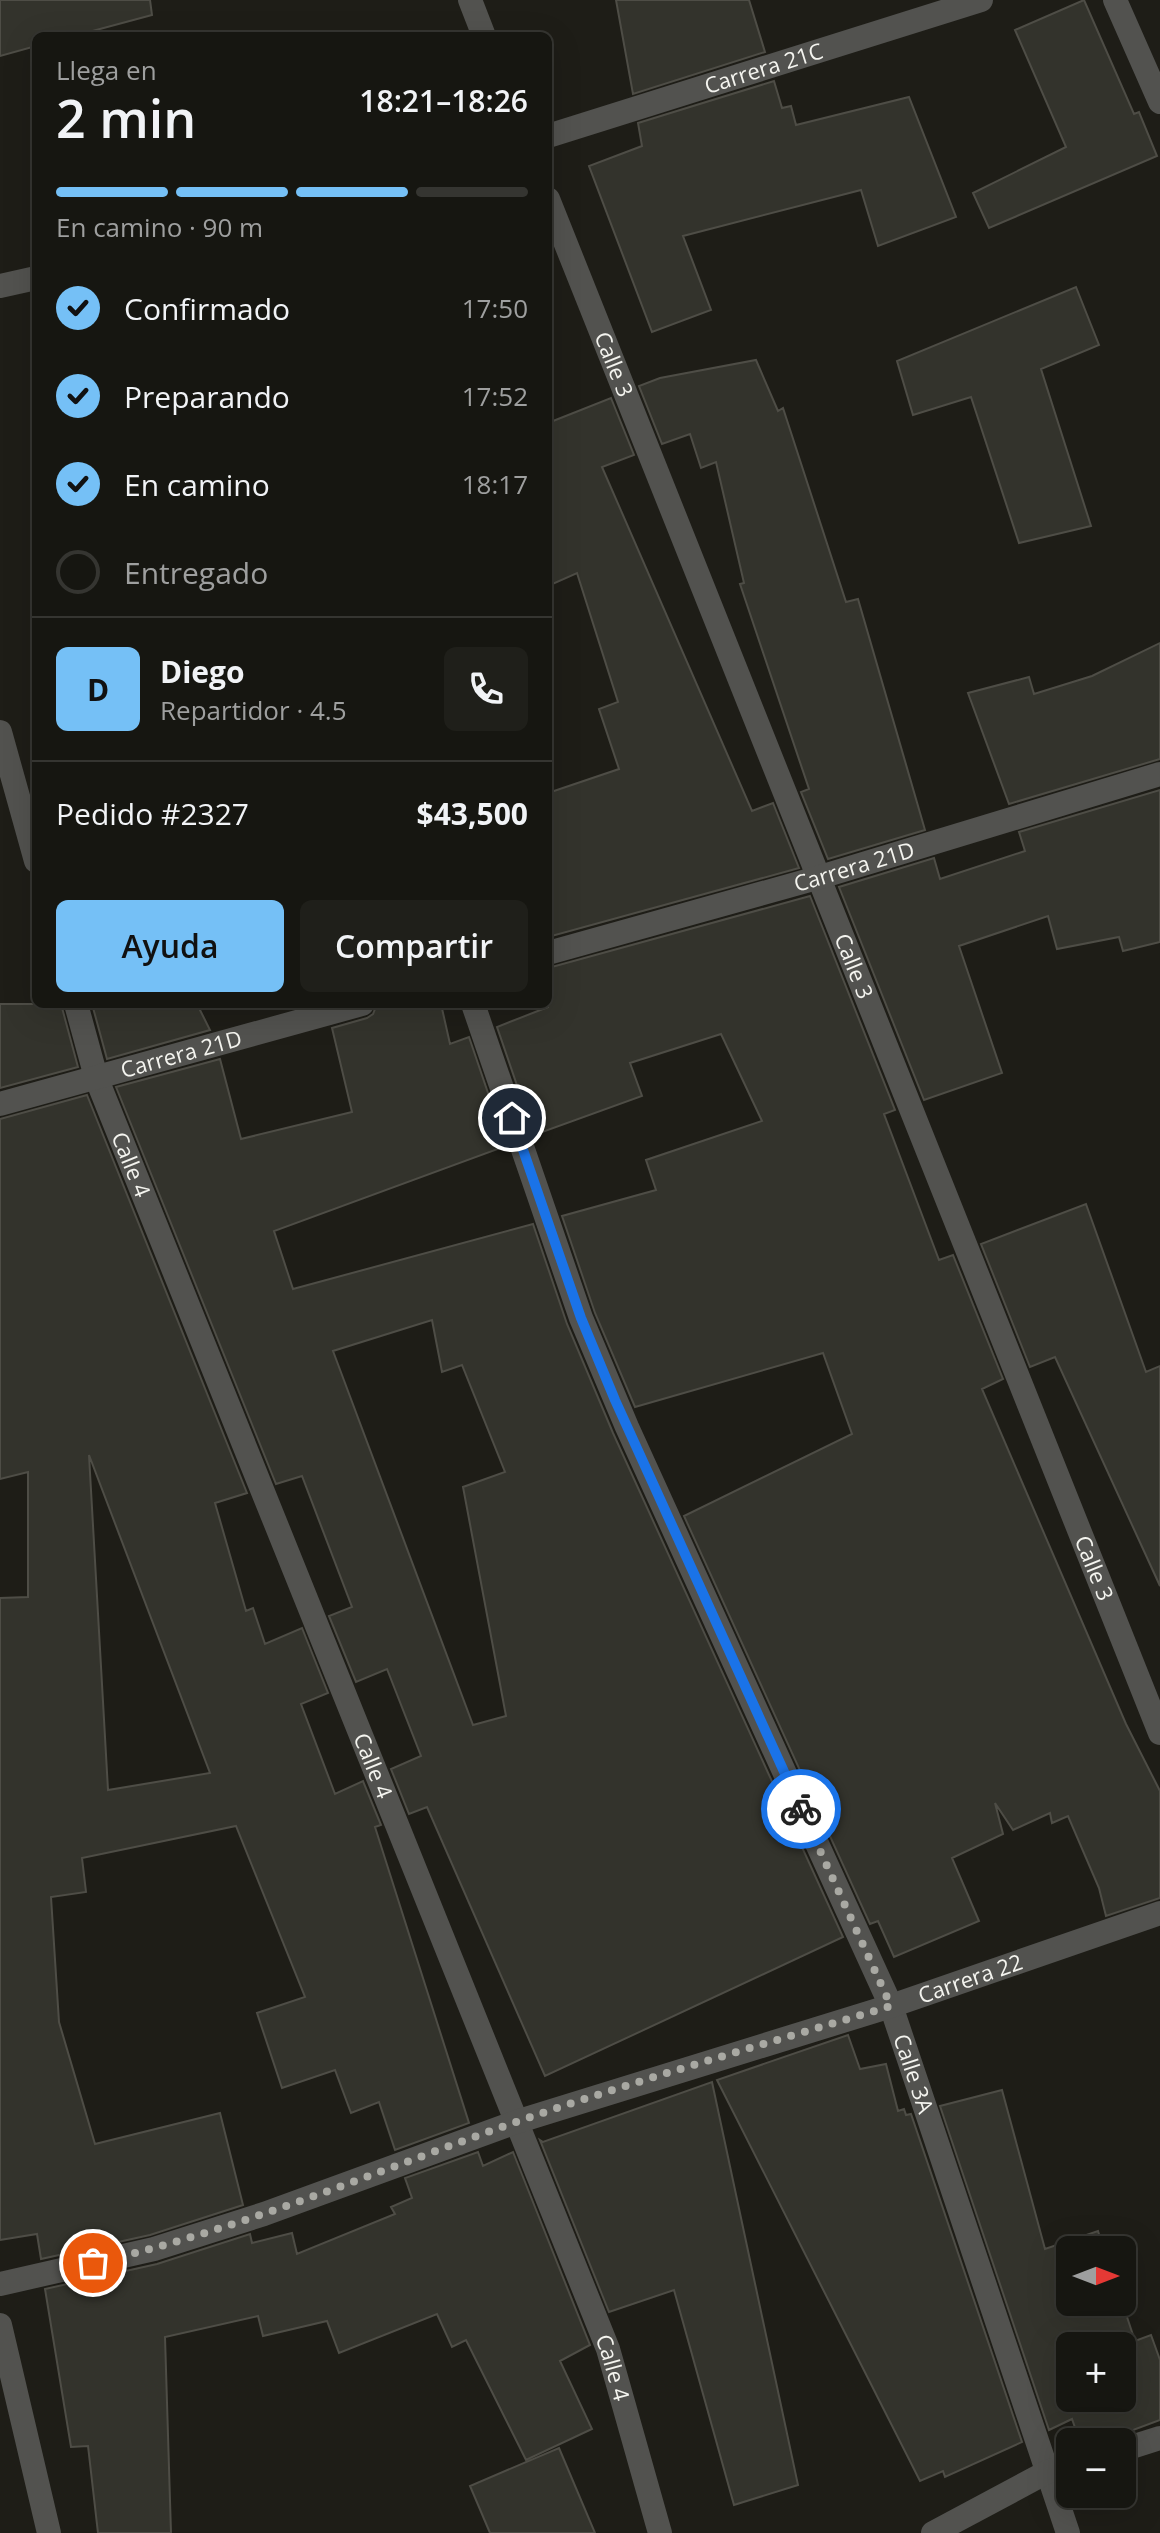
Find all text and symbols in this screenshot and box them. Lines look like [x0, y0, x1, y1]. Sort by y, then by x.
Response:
street label: Carrera 21C [700, 35, 826, 100]
text: Llega en [56, 52, 157, 88]
text: 18:21–18:26 [359, 80, 528, 121]
text: 2 min [56, 82, 196, 153]
text: En camino · 90 m [56, 209, 263, 245]
icon: check [56, 286, 100, 330]
text: Confirmado [124, 288, 290, 329]
text: 17:50 [462, 290, 528, 326]
street label: Calle 3 [588, 327, 641, 401]
icon: check [56, 374, 100, 418]
text: Preparando [124, 376, 290, 417]
text: 17:52 [462, 378, 528, 414]
icon: check [56, 462, 100, 506]
text: En camino [124, 464, 270, 505]
text: 18:17 [462, 466, 528, 502]
text: Entregado [124, 552, 268, 593]
button: phone [444, 647, 528, 731]
text: Diego [160, 651, 245, 692]
text: D [87, 669, 109, 710]
text: Repartidor · 4.5 [160, 692, 347, 728]
text: Pedido #2327 [56, 793, 249, 834]
text: $43,500 [417, 793, 528, 834]
street label: Carrera 21D [790, 833, 918, 898]
button: Ayuda [56, 900, 284, 992]
button: Compartir [300, 900, 528, 992]
street label: Calle 3 [828, 929, 882, 1003]
street label: Carrera 21D [117, 1022, 245, 1084]
pin [478, 1084, 546, 1152]
icon: home [490, 1096, 534, 1140]
street label: Calle 4 [106, 1127, 159, 1202]
street label: Calle 3 [1069, 1531, 1122, 1605]
street label: Calle 4 [348, 1728, 401, 1803]
courier [761, 1769, 841, 1849]
icon: bike [779, 1787, 823, 1831]
street label: Carrera 22 [914, 1946, 1026, 2010]
street label: Calle 3A [887, 2030, 942, 2117]
pin [59, 2229, 127, 2297]
north arrow [1056, 2236, 1136, 2316]
map controls [1056, 2236, 1136, 2508]
icon: bag [71, 2241, 115, 2285]
street label: Calle 4 [589, 2329, 638, 2404]
button: + [1056, 2332, 1136, 2412]
button: − [1056, 2428, 1136, 2508]

